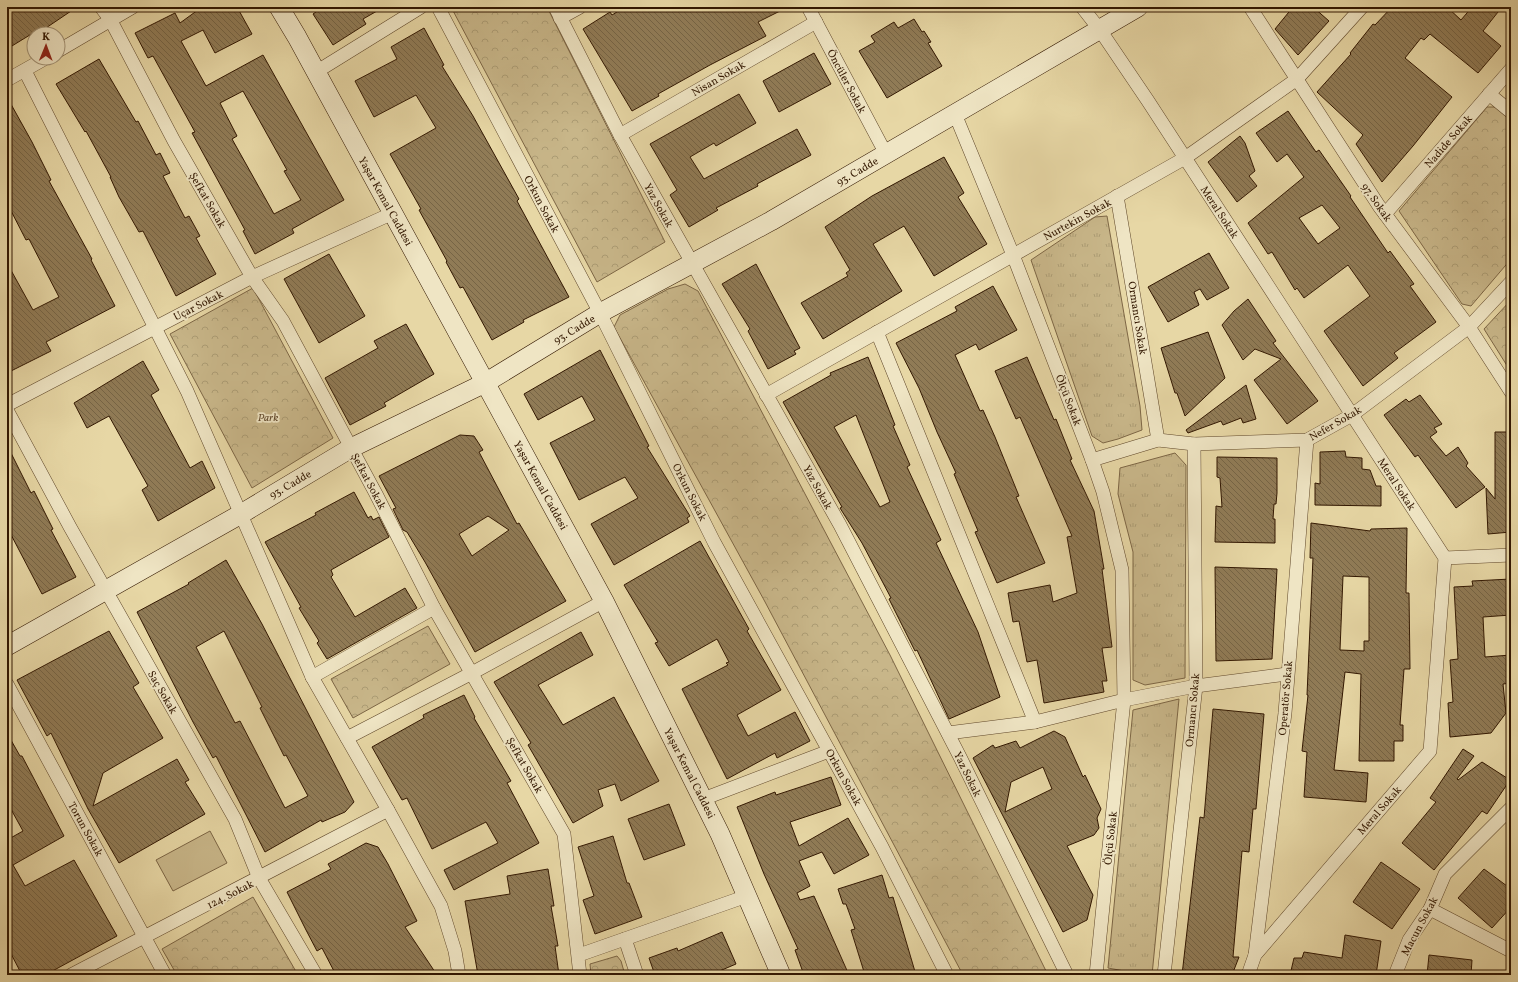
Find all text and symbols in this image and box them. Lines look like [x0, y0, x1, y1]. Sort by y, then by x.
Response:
north arrow [26, 26, 66, 66]
text: K [42, 30, 50, 45]
street label: Öncüler Sokak [823, 47, 869, 116]
street label: Nisan Sokak [689, 58, 748, 101]
street label: Nadide Sokak [1422, 112, 1476, 172]
street label: Yaşar Kemal Caddesi [354, 154, 415, 249]
street label: 93. Cadde [834, 154, 882, 190]
street label: Şefkat Sokak [185, 170, 229, 231]
street label: Orkun Sokak [519, 173, 562, 236]
street label: Yaz Sokak [639, 181, 676, 231]
street label: 97. Sokak [1357, 181, 1395, 225]
street label: Meral Sokak [1196, 184, 1241, 242]
street label: Nurtekin Sokak [1041, 195, 1114, 245]
street label: Ormancı Sokak [1123, 280, 1150, 356]
street label: Uçar Sokak [171, 287, 226, 325]
street label: 93. Cadde [551, 312, 598, 349]
street label: Ölçü Sokak [1051, 373, 1084, 428]
street label: Nefer Sokak [1307, 403, 1365, 445]
park label: Park [258, 411, 278, 426]
street label: Yaşar Kemal Caddesi [509, 438, 570, 533]
street label: Şefkat Sokak [346, 451, 389, 513]
street label: Meral Sokak [1373, 456, 1418, 514]
street label: Orkun Sokak [668, 461, 710, 524]
street label: Yaz Sokak [798, 463, 835, 513]
street label: 93. Cadde [267, 467, 315, 503]
street label: Operatör Sokak [1276, 660, 1297, 736]
street label: Saç Sokak [143, 668, 180, 717]
street label: Ormancı Sokak [1183, 673, 1204, 748]
street label: Yaşar Kemal Caddesi [659, 726, 718, 822]
street label: Şefkat Sokak [502, 735, 546, 796]
street label: Orkun Sokak [821, 747, 864, 809]
street label: Yaz Sokak [949, 749, 984, 800]
street label: Meral Sokak [1355, 783, 1406, 839]
street label: Torun Sokak [63, 800, 106, 860]
street label: Ölçü Sokak [1101, 811, 1122, 866]
street label: 124. Sokak [205, 877, 257, 913]
street label: Macun Sokak [1398, 895, 1442, 959]

